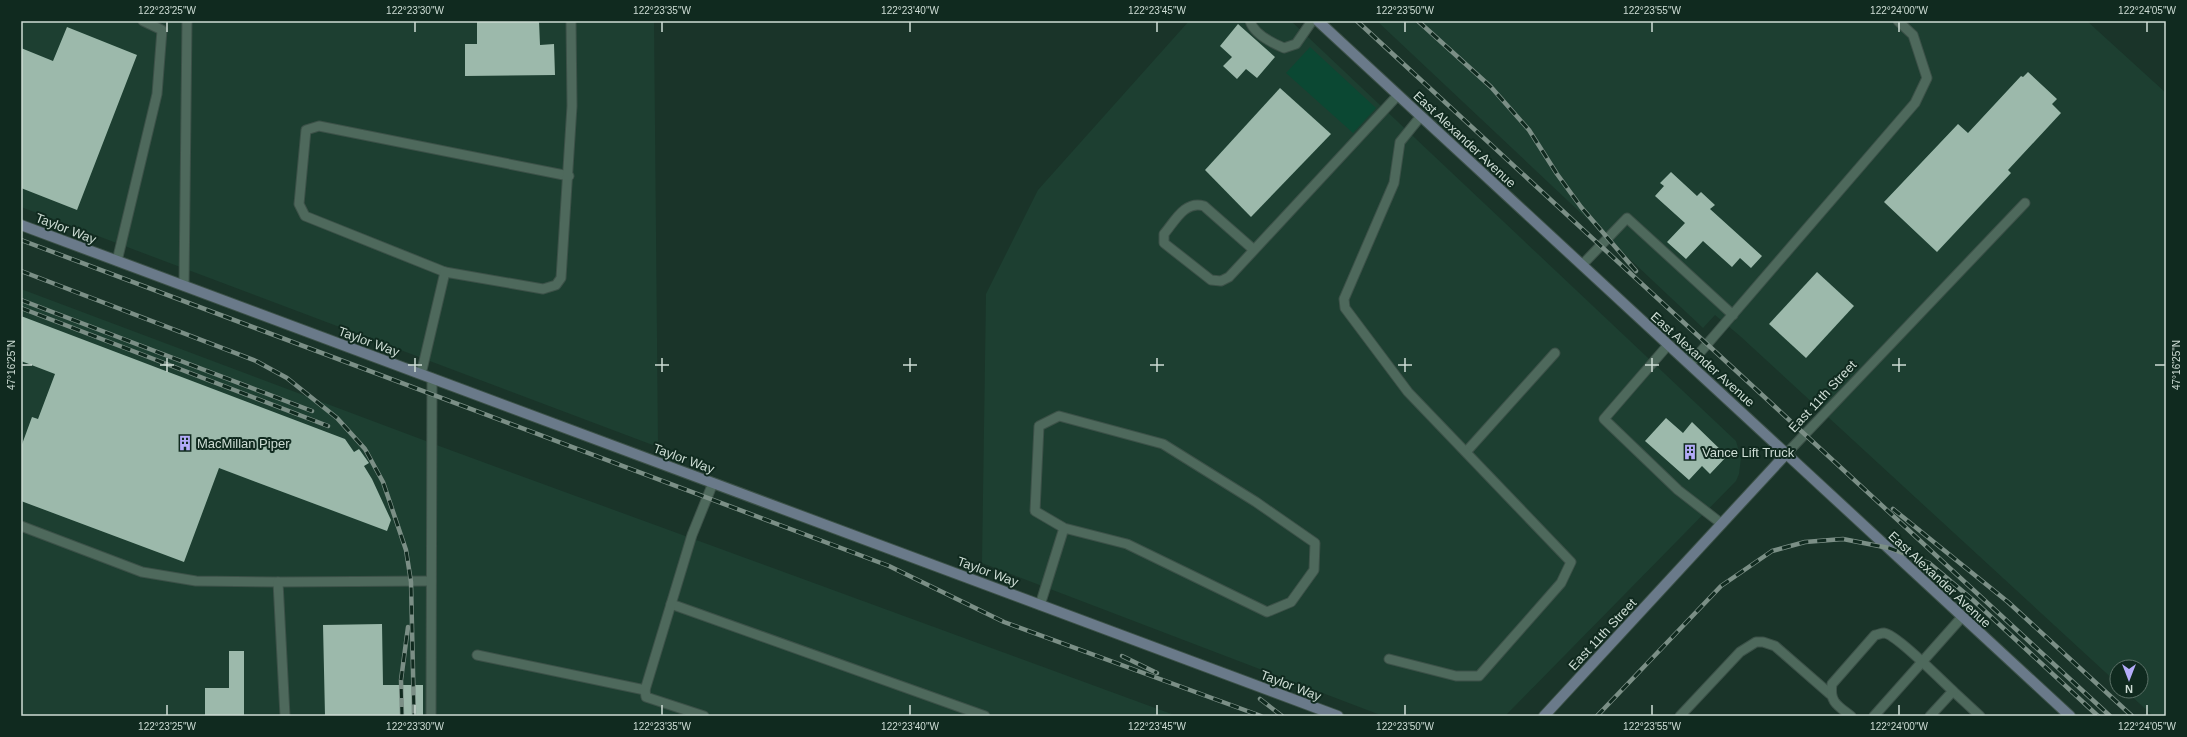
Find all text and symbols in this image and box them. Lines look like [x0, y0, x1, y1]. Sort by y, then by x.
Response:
text: 122°23'25"W [138, 5, 196, 16]
text: 122°23'30"W [386, 5, 444, 16]
text: 122°23'35"W [633, 5, 691, 16]
text: 122°23'40"W [881, 5, 939, 16]
text: 122°23'45"W [1128, 5, 1186, 16]
text: 122°23'50"W [1376, 5, 1434, 16]
text: 122°23'55"W [1623, 5, 1681, 16]
text: 122°24'00"W [1870, 5, 1928, 16]
text: 122°24'05"W [2118, 5, 2176, 16]
street label: East Alexander Avenue [1410, 88, 1519, 191]
street label: Taylor Way [33, 210, 99, 247]
street label: East Alexander Avenue [1648, 309, 1758, 410]
street label: Taylor Way [336, 324, 402, 360]
text: 47°16'25"N [6, 340, 17, 390]
text: 47°16'25"N [2171, 340, 2182, 390]
street label: East 11th Street [1785, 357, 1860, 435]
building icon: MacMillan Piper [176, 434, 194, 452]
place label: MacMillan Piper [197, 436, 290, 451]
street label: Taylor Way [651, 441, 717, 477]
building icon: Vance Lift Truck [1681, 443, 1699, 461]
place label: Vance Lift Truck [1702, 445, 1795, 460]
street label: East Alexander Avenue [1885, 528, 1994, 631]
street label: Taylor Way [955, 554, 1021, 590]
street label: East 11th Street [1565, 595, 1640, 673]
north arrow [2109, 659, 2149, 699]
street label: Taylor Way [1258, 667, 1324, 704]
text: N [2125, 683, 2133, 695]
text: 122°23'25"W [138, 721, 196, 732]
text: 122°23'30"W [386, 721, 444, 732]
text: 122°23'35"W [633, 721, 691, 732]
text: 122°23'40"W [881, 721, 939, 732]
text: 122°23'45"W [1128, 721, 1186, 732]
text: 122°23'50"W [1376, 721, 1434, 732]
text: 122°23'55"W [1623, 721, 1681, 732]
text: 122°24'00"W [1870, 721, 1928, 732]
text: 122°24'05"W [2118, 721, 2176, 732]

